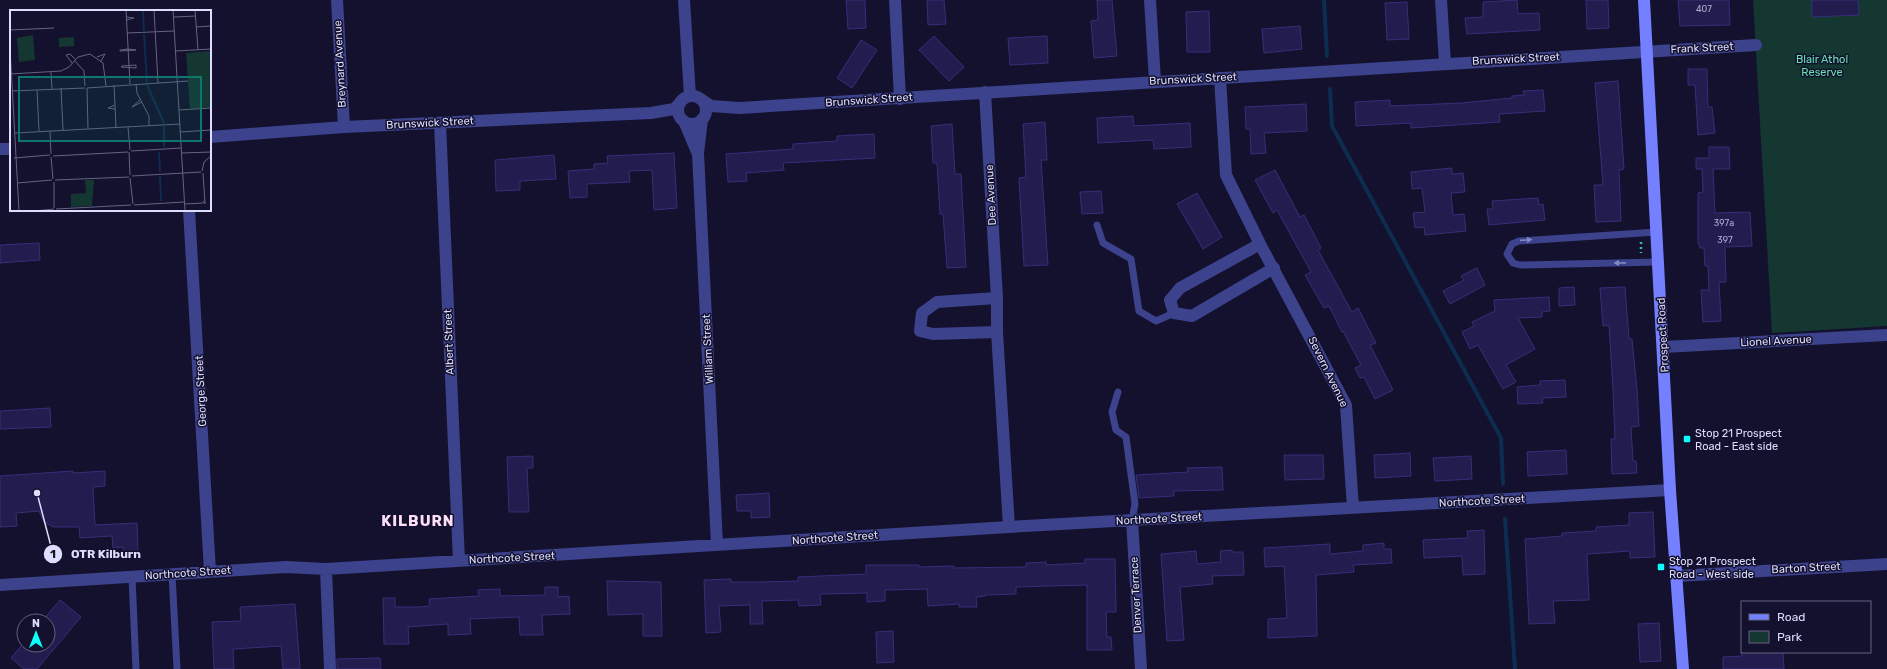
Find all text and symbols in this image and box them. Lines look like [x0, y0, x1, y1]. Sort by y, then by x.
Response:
house number: 407 [1696, 4, 1712, 14]
inset map [10, 10, 211, 211]
street label: Breynard Avenue [331, 20, 349, 108]
street label: Frank Street [1670, 40, 1735, 56]
street label: Brunswick Street [1472, 50, 1561, 68]
park label: Blair Athol Reserve [1796, 53, 1848, 79]
street label: Brunswick Street [1149, 70, 1238, 88]
street label: Brunswick Street [825, 90, 914, 110]
street label: Brunswick Street [386, 114, 475, 132]
street label: Dee Avenue [983, 164, 999, 226]
house number: 397a [1714, 218, 1734, 228]
house number: 397 [1717, 235, 1733, 245]
one-way arrow [1520, 237, 1532, 244]
one-way arrow [1613, 260, 1626, 266]
street label: Prospect Road [1655, 297, 1671, 373]
street label: Albert Street [441, 308, 457, 375]
street label: William Street [700, 313, 716, 384]
street label: Lionel Avenue [1740, 333, 1812, 349]
street label: Severn Avenue [1305, 335, 1351, 409]
street label: George Street [193, 354, 209, 427]
place label: Stop 21 Prospect Road - East side [1695, 427, 1782, 453]
marker: Stop 21 Prospect Road - East side [1682, 434, 1692, 444]
street label: Northcote Street [1439, 492, 1526, 510]
street label: Northcote Street [1116, 510, 1203, 528]
district label: KILBURN [381, 512, 455, 530]
street label: Northcote Street [791, 528, 879, 547]
callout: OTR Kilburn [43, 542, 149, 566]
text: 1 [50, 547, 56, 561]
text: OTR Kilburn [71, 547, 141, 561]
street label: Northcote Street [469, 549, 556, 567]
place label: Stop 21 Prospect Road - West side [1669, 555, 1756, 581]
street label: Denver Terrace [1128, 556, 1144, 634]
street label: Barton Street [1771, 560, 1842, 576]
marker: Stop 21 Prospect Road - West side [1656, 562, 1666, 572]
street label: Northcote Street [144, 563, 232, 582]
legend [1741, 601, 1871, 653]
text: Road [1777, 610, 1805, 624]
north arrow [16, 613, 56, 653]
text: N [32, 617, 40, 630]
text: Park [1777, 630, 1803, 644]

